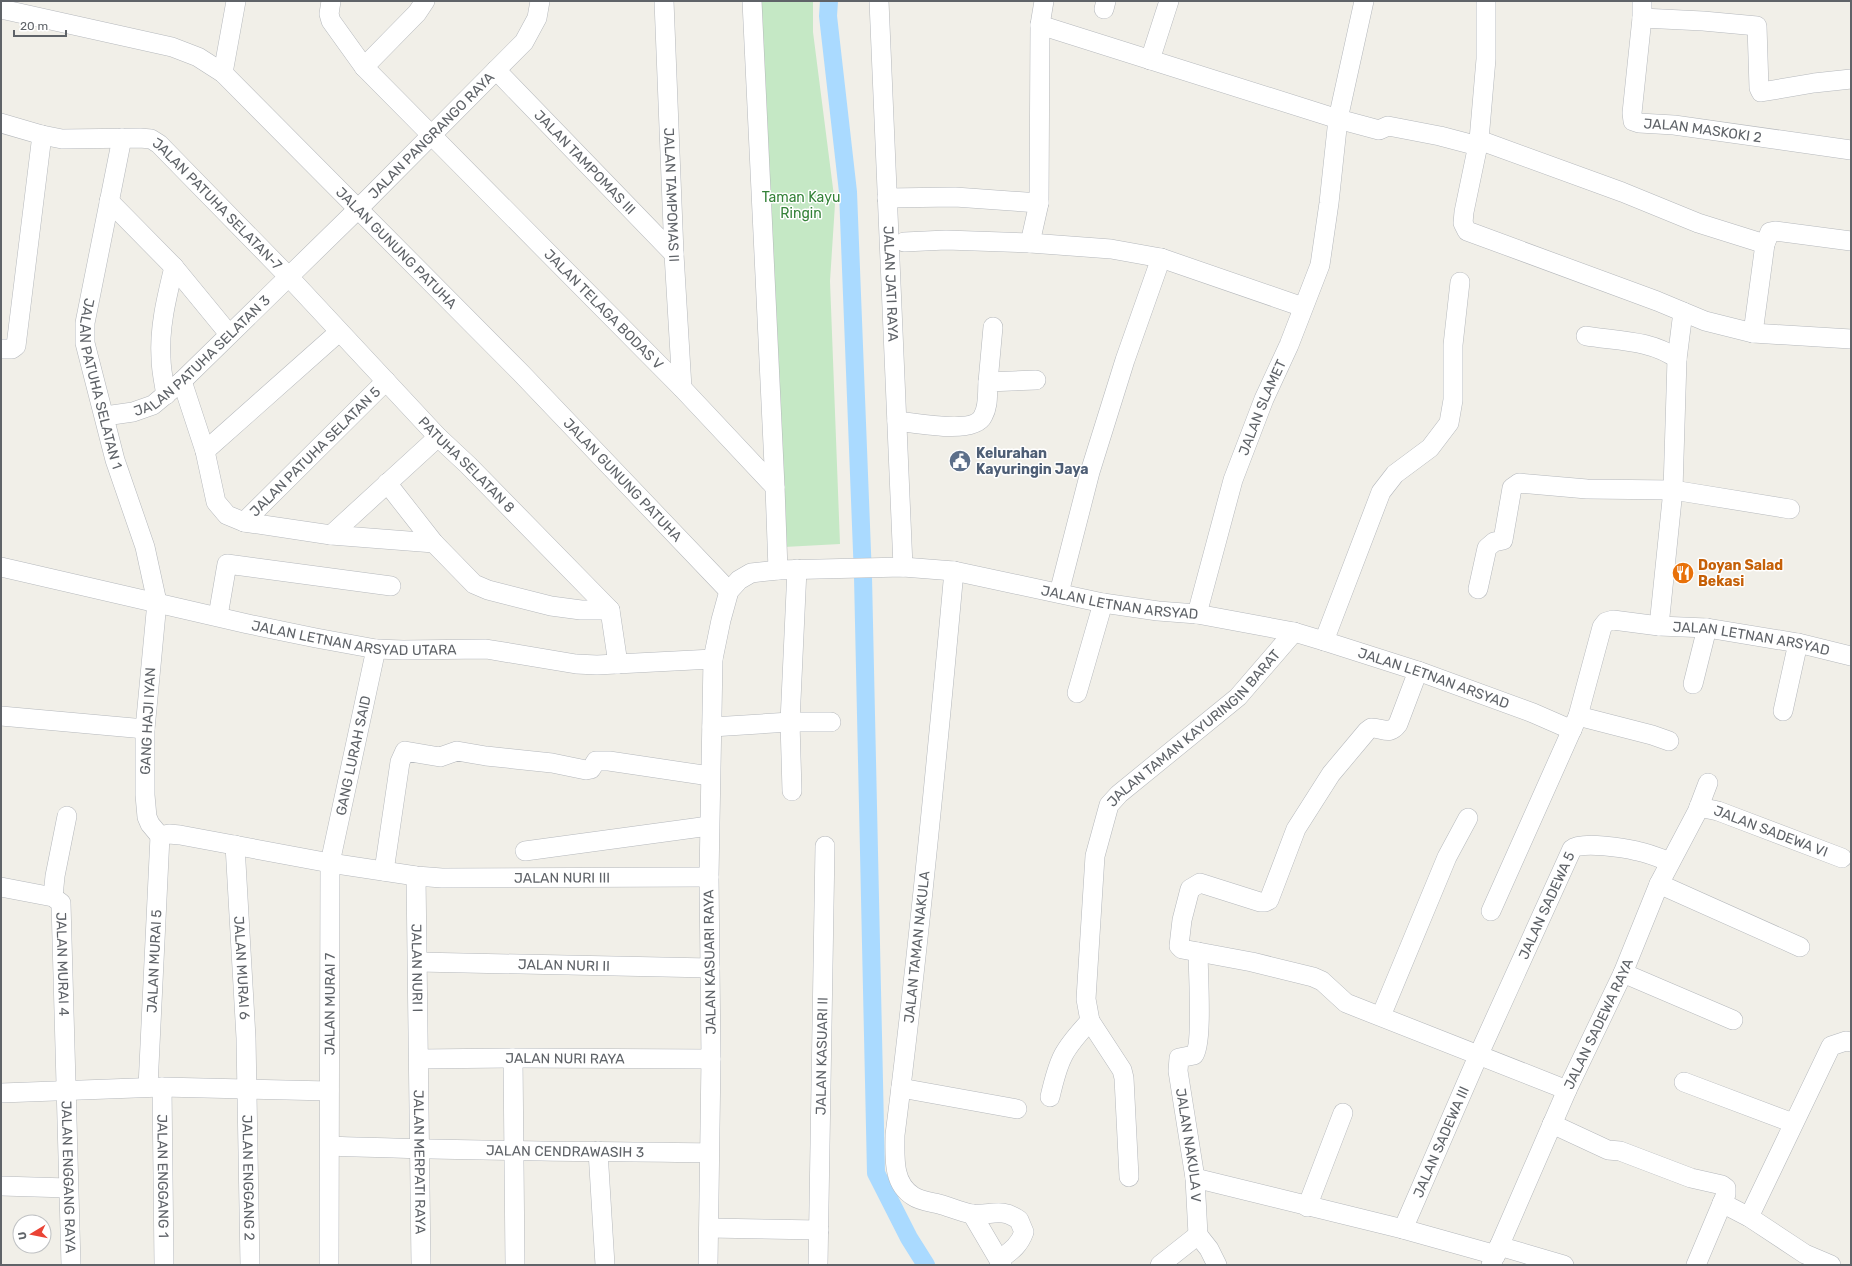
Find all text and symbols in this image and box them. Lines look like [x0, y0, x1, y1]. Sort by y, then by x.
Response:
scale bar [14, 12, 66, 38]
text: 20 m [20, 19, 48, 33]
street label: JALAN PANGRANGO RAYA [365, 68, 498, 202]
street label: JALAN TAMPOMAS III [531, 106, 639, 218]
street label: JALAN MASKOKI 2 [1643, 115, 1763, 146]
street label: JALAN TAMPOMAS II [661, 127, 683, 263]
street label: JALAN PATUHA SELATAN-7 [150, 134, 286, 273]
street label: JALAN GUNUNG PATUHA [333, 183, 461, 312]
park label: Taman Kayu Ringin [762, 189, 840, 222]
street label: JALAN JATI RAYA [880, 225, 902, 343]
street label: JALAN TELAGA BODAS V [541, 246, 667, 373]
street label: JALAN PATUHA SELATAN 3 [131, 291, 273, 420]
street label: JALAN PATUHA SELATAN 1 [76, 297, 126, 471]
street label: JALAN SLAMET [1235, 357, 1290, 458]
street label: JALAN PATUHA SELATAN 5 [246, 383, 384, 520]
street label: PATUHA SELATAN 8 [415, 413, 518, 516]
street label: JALAN GUNUNG PATUHA [560, 414, 686, 545]
place label: Kelurahan Kayuringin Jaya [976, 445, 1088, 478]
public building icon: Kelurahan Kayuringin Jaya [947, 448, 973, 474]
place label: Doyan Salad Bekasi [1698, 557, 1783, 590]
restaurant icon: Doyan Salad Bekasi [1670, 560, 1696, 586]
street label: JALAN LETNAN ARSYAD [1040, 581, 1199, 623]
street label: JALAN LETNAN ARSYAD UTARA [250, 616, 457, 659]
street label: JALAN LETNAN ARSYAD [1672, 618, 1832, 659]
street label: JALAN LETNAN ARSYAD [1356, 644, 1512, 712]
street label: JALAN TAMAN KAYURINGIN BARAT [1103, 646, 1284, 810]
street label: GANG HAJI IYAN [137, 667, 159, 775]
street label: GANG LURAH SAID [332, 694, 374, 817]
street label: JALAN SADEWA VI [1712, 802, 1830, 860]
street label: JALAN SADEWA 5 [1515, 849, 1578, 962]
street label: JALAN NURI III [514, 869, 610, 886]
street label: JALAN TAMAN NAKULA [901, 870, 934, 1024]
street label: JALAN KASUARI RAYA [700, 889, 720, 1035]
street label: JALAN MURAI 5 [143, 909, 165, 1013]
street label: JALAN MURAI 4 [53, 912, 73, 1017]
street label: JALAN MURAI 6 [231, 916, 253, 1020]
street label: JALAN NURI I [408, 924, 426, 1012]
street label: JALAN MURAI 7 [321, 953, 338, 1055]
street label: JALAN SADEWA RAYA [1560, 955, 1637, 1092]
street label: JALAN NURI II [518, 956, 610, 974]
street label: JALAN KASUARI II [812, 997, 831, 1115]
street label: JALAN NURI RAYA [505, 1049, 625, 1067]
street label: JALAN SADEWA III [1409, 1084, 1472, 1200]
street label: JALAN NAKULA V [1172, 1087, 1205, 1202]
street label: JALAN MERPATI RAYA [410, 1090, 429, 1235]
street label: JALAN ENGGANG RAYA [58, 1100, 79, 1254]
street label: JALAN ENGGANG 1 [154, 1114, 172, 1238]
street label: JALAN ENGGANG 2 [239, 1115, 258, 1241]
street label: JALAN CENDRAWASIH 3 [486, 1142, 644, 1161]
north arrow [12, 1214, 52, 1254]
text: U [16, 1231, 30, 1241]

